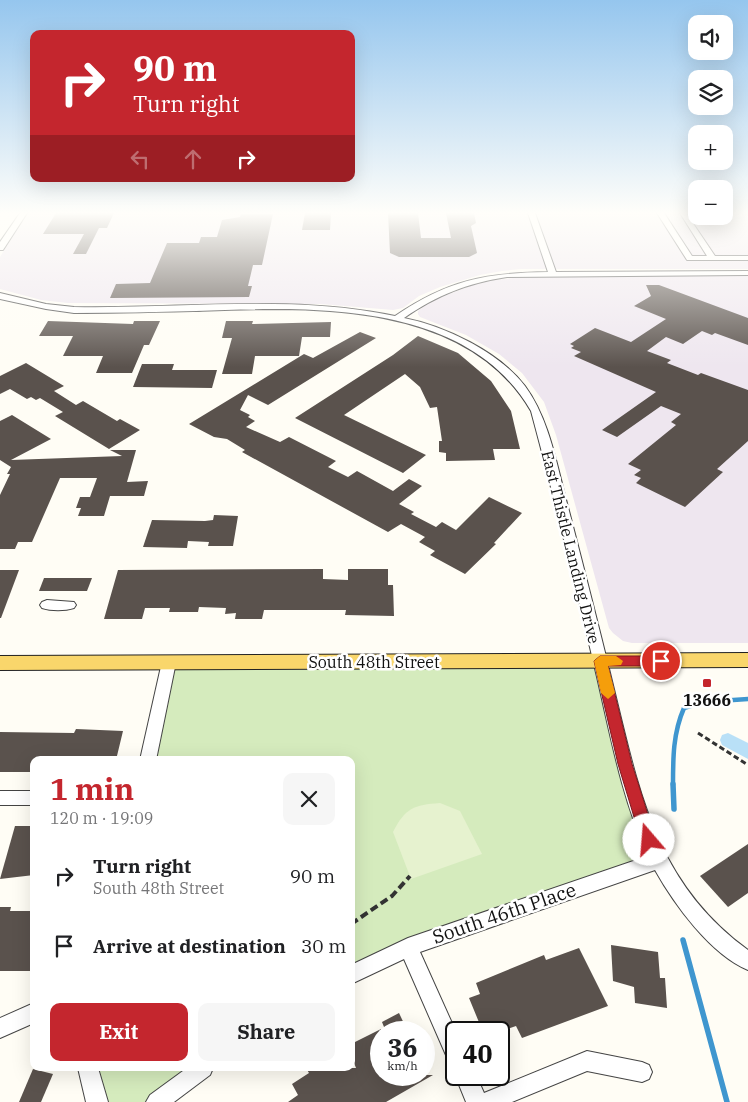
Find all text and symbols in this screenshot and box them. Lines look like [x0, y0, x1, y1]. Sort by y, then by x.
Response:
map controls [688, 15, 733, 225]
button: sound [688, 15, 733, 60]
text: 90 m [133, 45, 217, 91]
icon: right [50, 50, 115, 115]
button: layers [688, 70, 733, 115]
text: Turn right [133, 89, 240, 118]
button: + [688, 125, 733, 170]
icon: left [126, 145, 154, 173]
icon: ahead [179, 145, 207, 173]
icon: right [232, 145, 260, 173]
button: − [688, 180, 733, 225]
street label: East Thistle Landing Drive [537, 448, 605, 646]
pin [640, 640, 682, 682]
icon: arrive [647, 647, 675, 675]
street label: South 48th Street [308, 652, 440, 672]
marker: 13666 [701, 677, 713, 689]
place label: 13666 [683, 690, 731, 710]
text: 1 min [50, 769, 134, 808]
button: close [283, 773, 335, 825]
text: 120 m · 19:09 [50, 808, 153, 828]
position arrow [622, 813, 674, 865]
text: Turn right [93, 854, 191, 878]
icon: right [50, 862, 78, 890]
text: 90 m [290, 864, 335, 888]
street label: South 46th Place [429, 877, 579, 949]
text: South 48th Street [93, 878, 224, 898]
icon: arrive [50, 932, 78, 960]
text: Arrive at destination [93, 934, 286, 958]
text: 30 m [301, 934, 346, 958]
button: Exit [50, 1003, 188, 1061]
button: Share [198, 1003, 335, 1061]
speed limit sign: 40 [445, 1021, 510, 1086]
text: 36 [387, 1031, 418, 1064]
text: km/h [387, 1058, 418, 1073]

